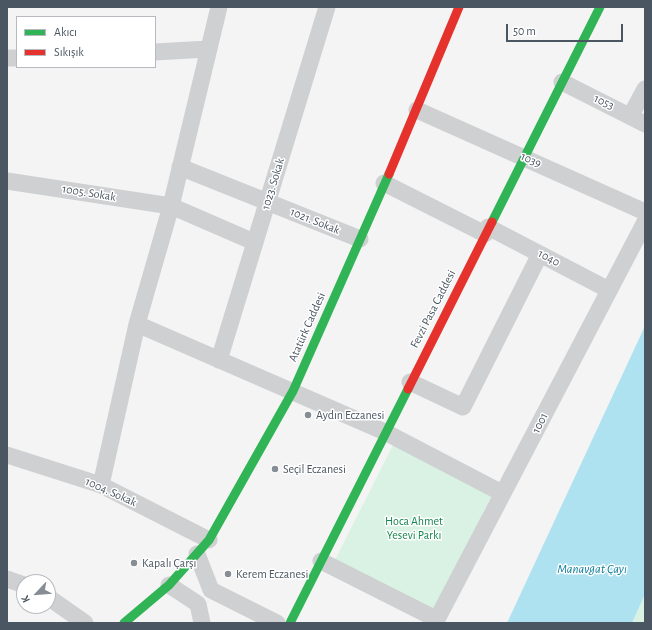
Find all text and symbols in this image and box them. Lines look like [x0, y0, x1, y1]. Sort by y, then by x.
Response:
legend [16, 16, 156, 68]
scale bar [508, 16, 625, 42]
text: 50 m [513, 25, 536, 37]
text: Akıcı [54, 26, 77, 38]
text: Sıkışık [54, 46, 84, 58]
street label: 1053 [592, 91, 616, 113]
street label: 1039 [518, 149, 544, 171]
street label: 1023. Sokak [258, 156, 288, 212]
street label: 1005. Sokak [61, 182, 117, 204]
street label: 1021. Sokak [288, 205, 342, 237]
street label: 1040 [536, 246, 562, 270]
street label: Fevzi Pasa Caddesi [407, 268, 459, 350]
street label: Atatürk Caddesi [285, 290, 329, 364]
place label: Aydın Eczanesi [316, 408, 384, 422]
marker: Aydın Eczanesi [303, 410, 313, 420]
street label: 1001 [529, 410, 551, 436]
place label: Seçil Eczanesi [283, 462, 346, 476]
marker: Seçil Eczanesi [270, 464, 280, 474]
street label: 1004. Sokak [83, 474, 139, 510]
park label: Hoca Ahmet Yesevi Parkı [385, 514, 443, 542]
place label: Kapalı Çarşı [142, 556, 196, 570]
marker: Kapalı Çarşı [129, 558, 139, 568]
water label: Manavgat Çayı [557, 561, 627, 577]
place label: Kerem Eczanesi [236, 567, 308, 581]
marker: Kerem Eczanesi [223, 569, 233, 579]
north arrow [16, 574, 56, 614]
text: K [19, 594, 32, 604]

